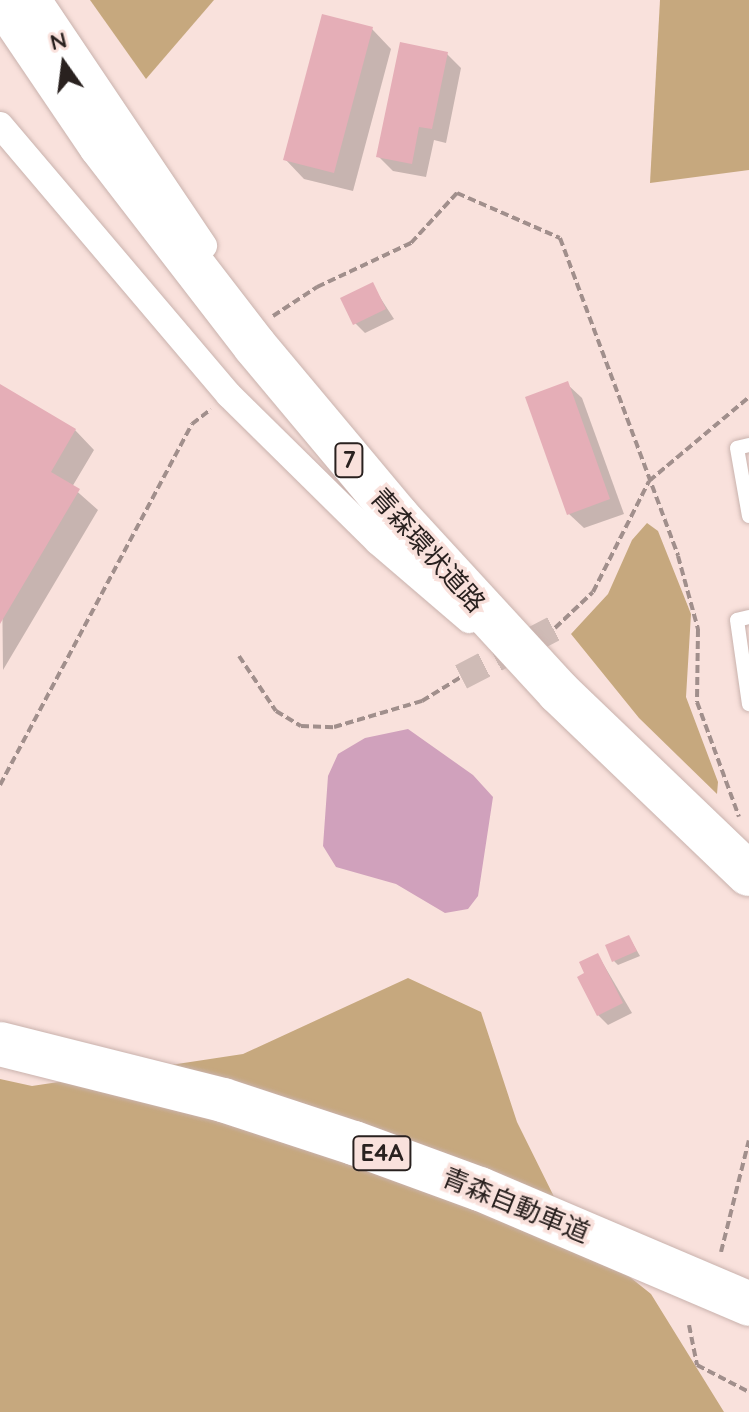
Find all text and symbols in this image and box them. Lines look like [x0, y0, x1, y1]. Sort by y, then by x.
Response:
north arrow [24, 24, 104, 104]
text: N [47, 25, 69, 56]
road number: 7 [333, 440, 365, 480]
street label: 青森環状道路 [364, 482, 492, 618]
road number: E4A [352, 1133, 412, 1173]
street label: 青森自動車道 [438, 1161, 594, 1249]

